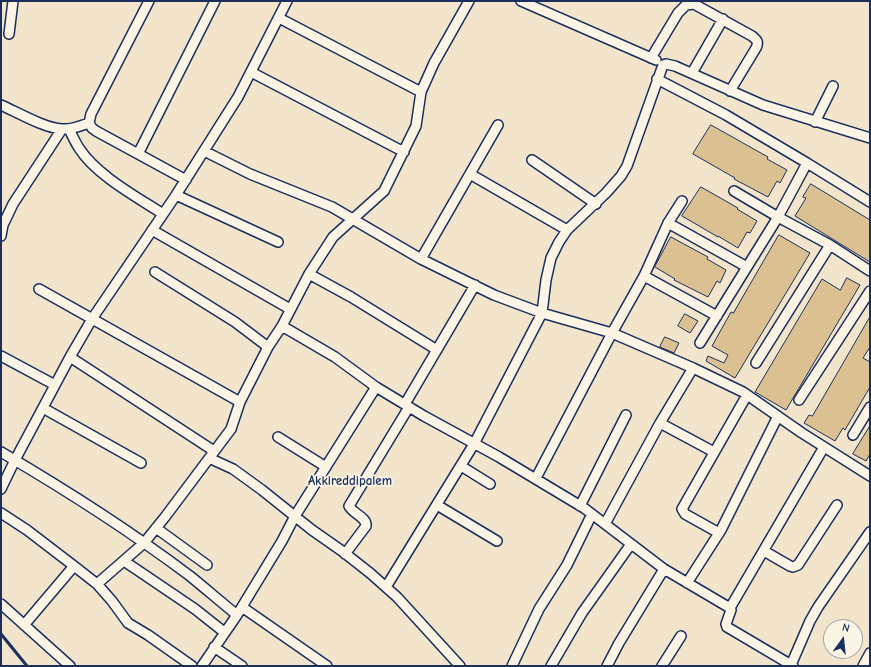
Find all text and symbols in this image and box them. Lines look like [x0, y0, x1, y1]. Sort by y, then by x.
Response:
district label: Akkireddipalem [308, 473, 392, 489]
north arrow [823, 619, 863, 659]
text: N [841, 621, 851, 635]

